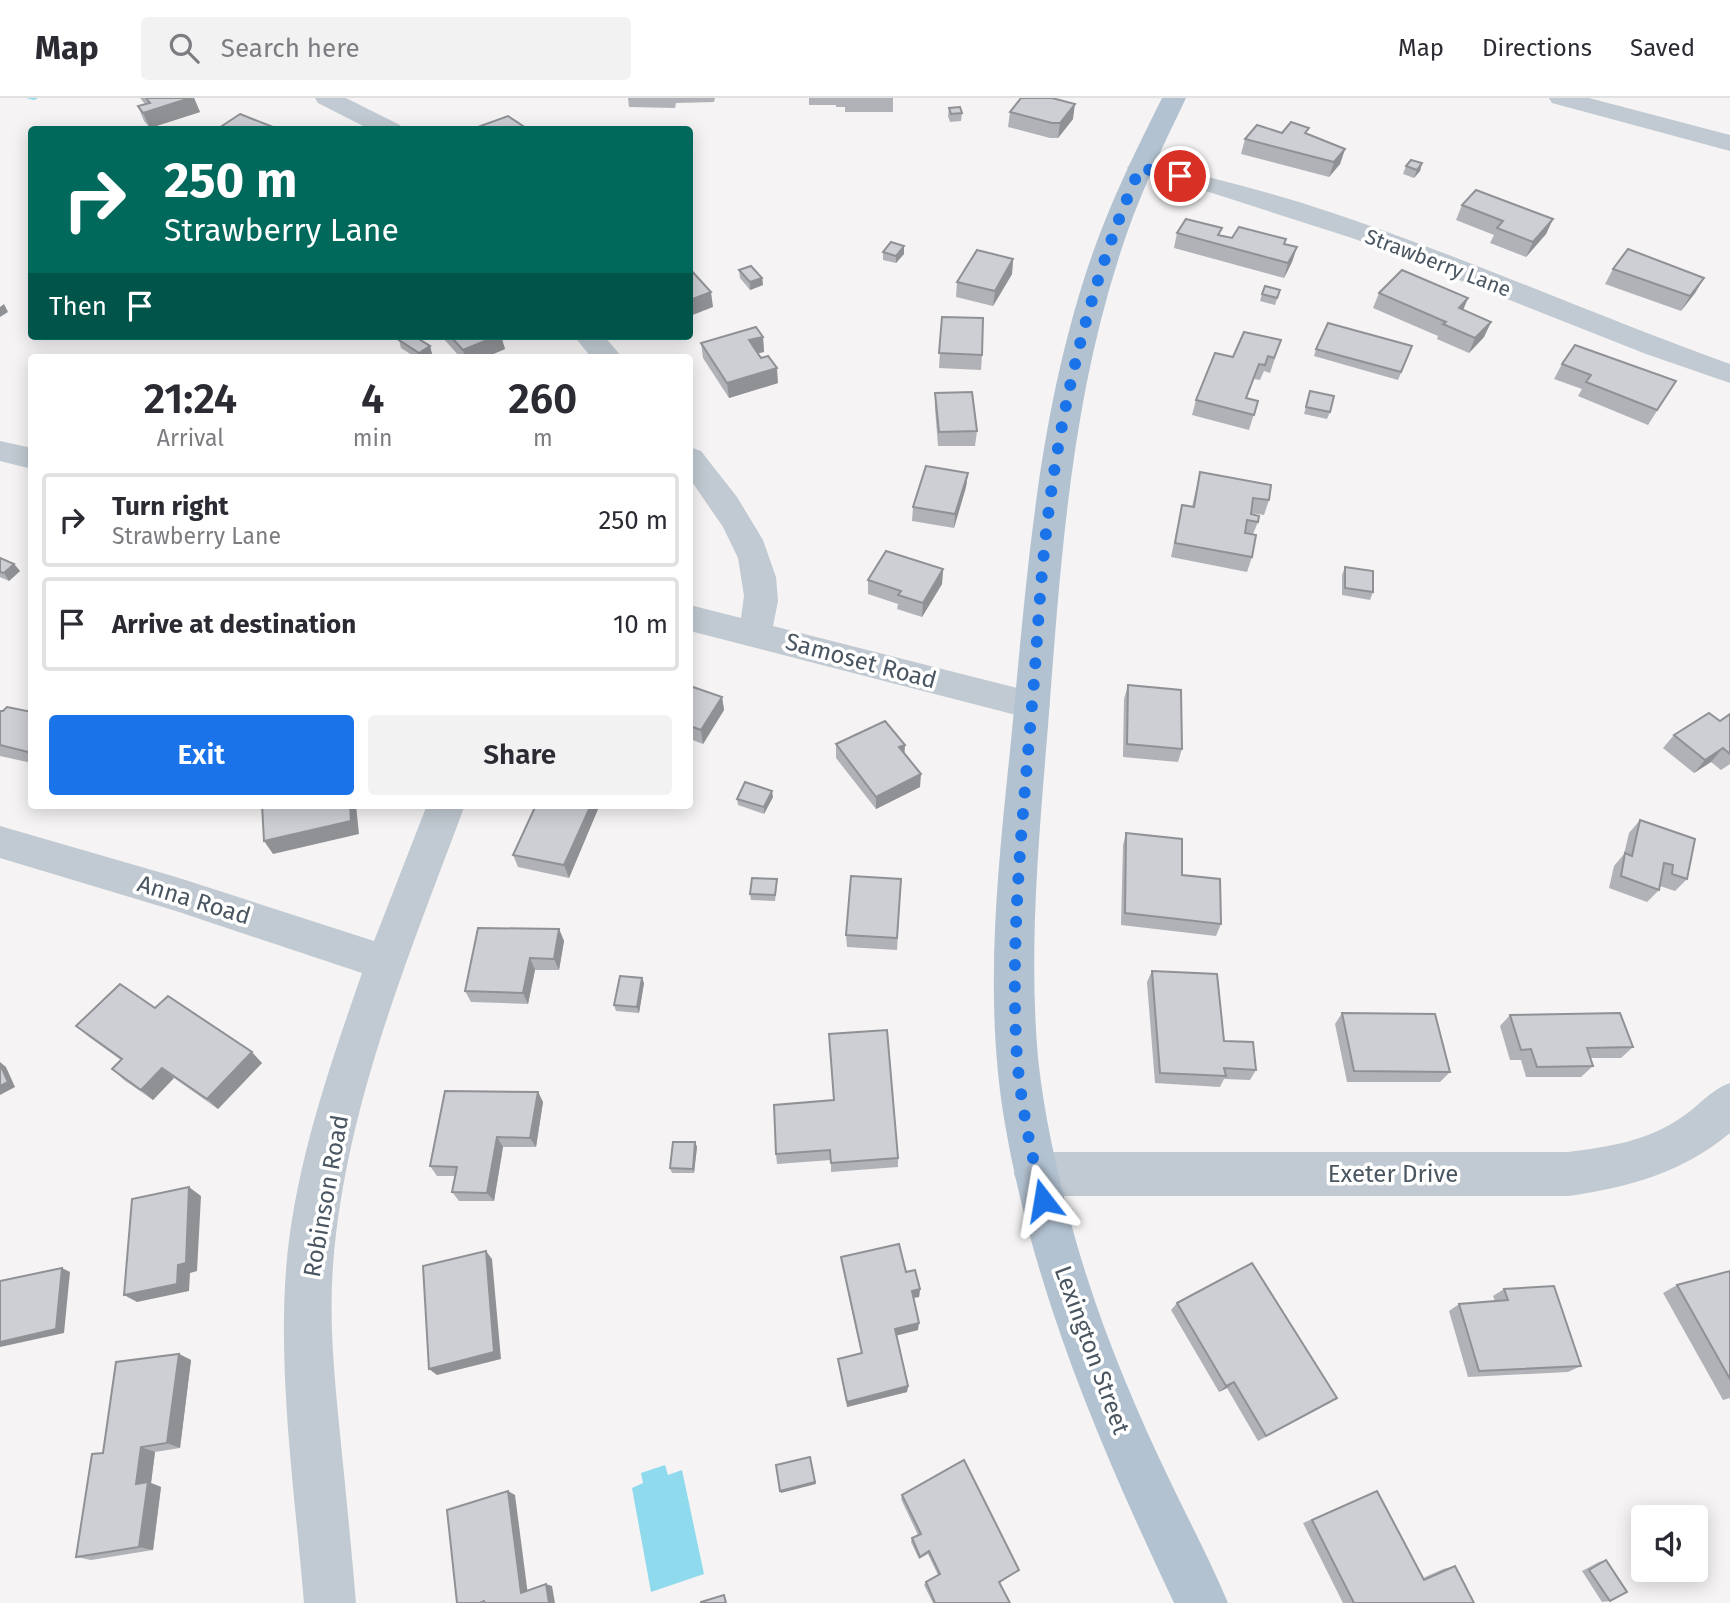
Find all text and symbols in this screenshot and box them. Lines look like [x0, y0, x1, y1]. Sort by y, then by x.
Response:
search box [141, 17, 631, 80]
text: Map [35, 28, 99, 68]
icon: search [165, 29, 203, 67]
text: Search here [221, 33, 360, 64]
text: Map [1398, 34, 1444, 62]
text: Directions [1482, 34, 1592, 62]
text: Saved [1630, 34, 1695, 62]
pin [1150, 146, 1210, 206]
text: 250 m [164, 151, 297, 210]
icon: right [49, 154, 140, 245]
icon: arrive [1161, 157, 1199, 195]
text: Strawberry Lane [164, 211, 399, 249]
street label: Strawberry Lane [1361, 223, 1515, 303]
icon: arrive [121, 287, 159, 325]
text: Then [49, 291, 107, 322]
text: 21:24 [144, 374, 237, 424]
text: 4 [361, 374, 384, 424]
text: 260 [508, 374, 577, 424]
text: Arrival [157, 424, 224, 452]
text: min [353, 424, 393, 452]
text: m [533, 424, 553, 452]
text: Turn right [112, 491, 229, 522]
icon: right [53, 501, 91, 539]
text: 250 m [598, 505, 668, 536]
text: Strawberry Lane [112, 522, 281, 550]
icon: arrive [53, 605, 91, 643]
text: Arrive at destination [112, 609, 356, 640]
text: 10 m [613, 609, 668, 640]
street label: Samoset Road [782, 627, 940, 695]
button: Exit [49, 715, 354, 795]
button: Share [368, 715, 672, 795]
street label: Anna Road [134, 870, 254, 930]
street label: Robinson Road [298, 1113, 354, 1279]
street label: Exeter Drive [1328, 1160, 1458, 1188]
position arrow [1006, 1163, 1080, 1237]
street label: Lexington Street [1049, 1262, 1136, 1438]
map controls [1631, 1505, 1708, 1582]
button: sound [1631, 1505, 1708, 1582]

